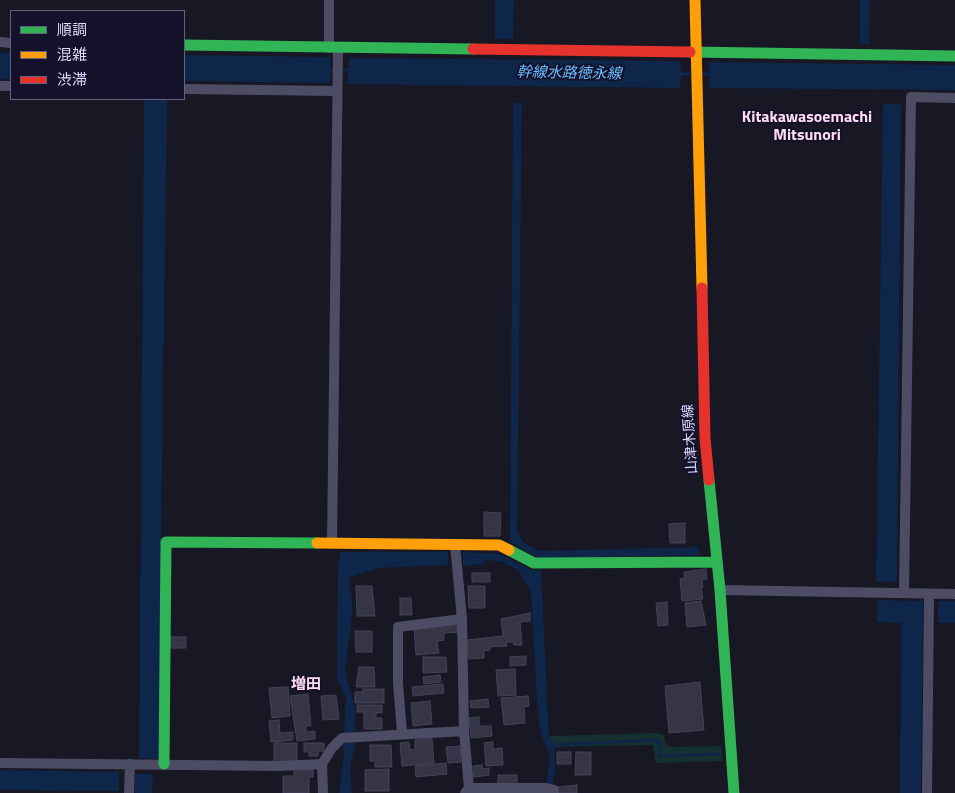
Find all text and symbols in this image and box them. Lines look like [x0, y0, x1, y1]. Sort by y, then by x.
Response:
legend [10, 10, 185, 100]
text: 順調 [57, 18, 87, 41]
text: 混雑 [57, 43, 87, 66]
water label: 幹線水路徳永線 [516, 64, 622, 84]
text: 渋滞 [57, 68, 87, 91]
district label: Kitakawasoemachi Mitsunori [742, 108, 872, 146]
street label: 山津木原線 [680, 403, 702, 475]
district label: 増田 [291, 676, 321, 694]

